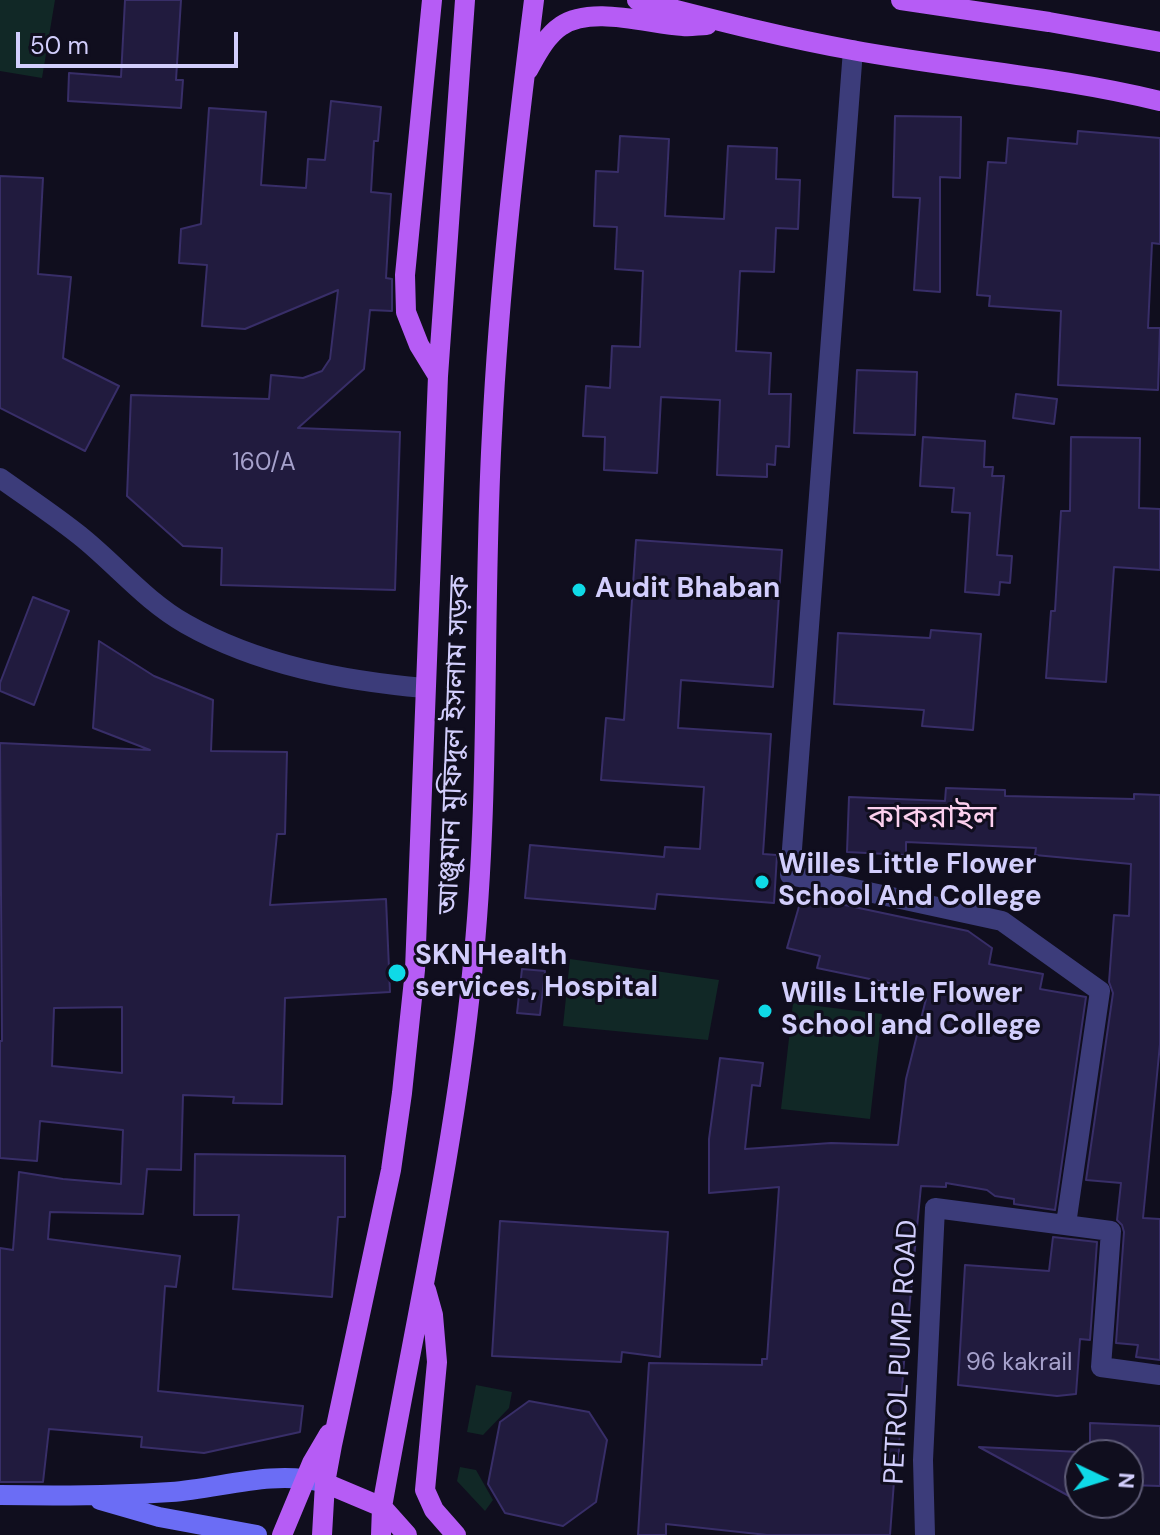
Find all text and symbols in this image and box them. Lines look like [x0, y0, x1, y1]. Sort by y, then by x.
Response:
scale bar [20, 16, 242, 66]
text: 50 m [30, 30, 89, 61]
house number: 160/A [232, 450, 296, 478]
place label: Audit Bhaban [595, 573, 780, 607]
street label: আঞ্জুমান মুফিদুল ইসলাম সড়ক [432, 575, 478, 915]
marker: Audit Bhaban [570, 581, 588, 599]
district label: কাকরাইল [868, 800, 996, 838]
place label: Willes Little Flower School And College [778, 849, 1042, 915]
marker: Willes Little Flower School And College [753, 873, 771, 891]
place label: SKN Health services, Hospital [415, 940, 658, 1006]
marker: SKN Health services, Hospital [386, 962, 408, 984]
place label: Wills Little Flower School and College [781, 978, 1041, 1044]
marker: Wills Little Flower School and College [756, 1002, 774, 1020]
street label: PETROL PUMP ROAD [878, 1219, 926, 1485]
house number: 96 kakrail [966, 1350, 1072, 1378]
north arrow [1064, 1439, 1144, 1519]
text: N [1111, 1472, 1141, 1490]

